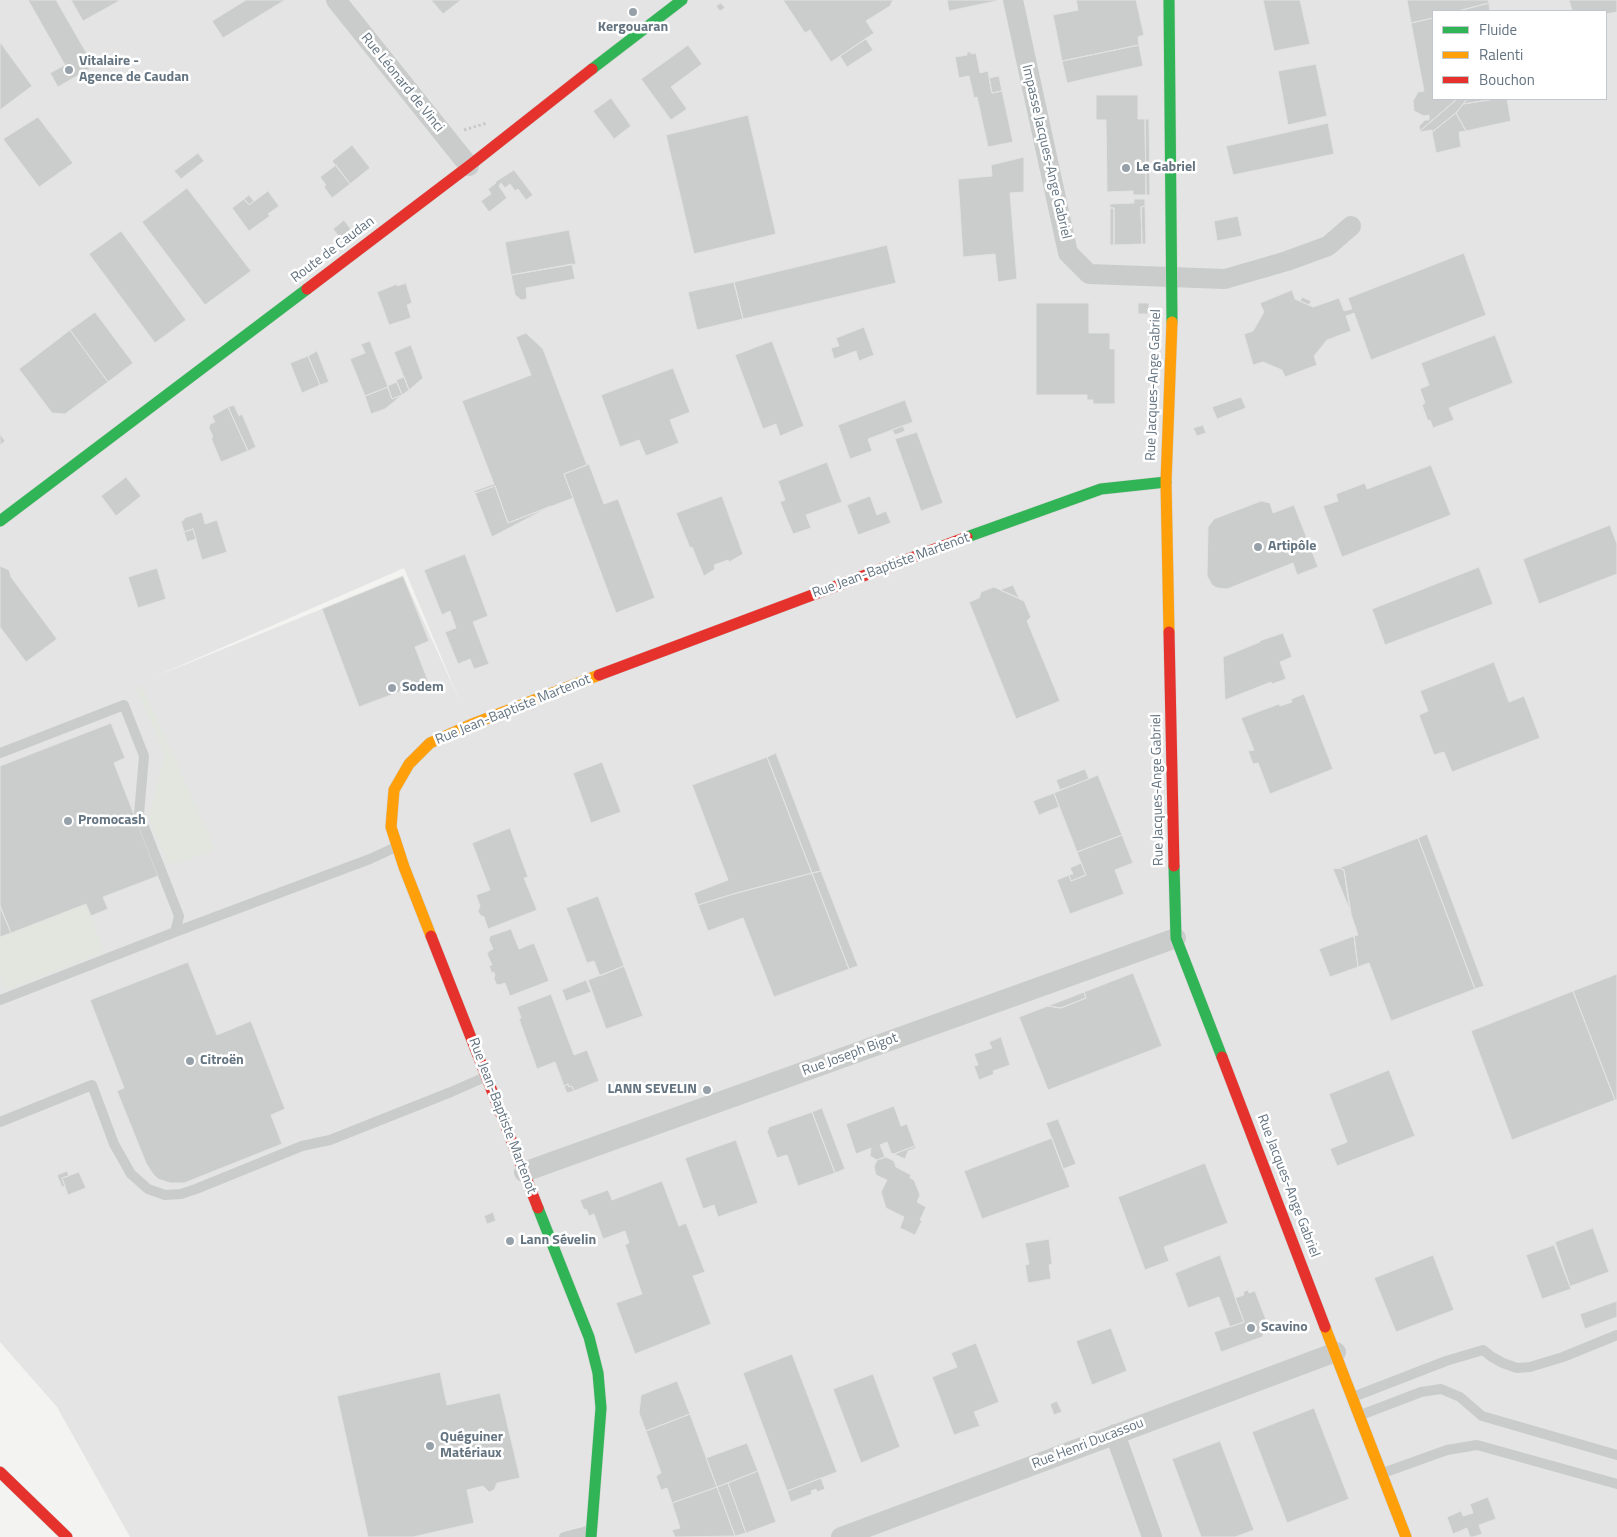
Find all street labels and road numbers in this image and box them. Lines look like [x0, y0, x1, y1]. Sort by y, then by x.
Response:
street label: Rue Léonard de Vinci [357, 30, 447, 136]
street label: Impasse Jacques-Ange Gabriel [1018, 63, 1074, 241]
street label: Route de Caudan [288, 213, 378, 287]
street label: Rue Jacques-Ange Gabriel [1143, 309, 1165, 461]
street label: Rue Jean-Baptiste Martenot [810, 530, 972, 602]
street label: Rue Jean-Baptiste Martenot [433, 671, 593, 749]
street label: Rue Jacques-Ange Gabriel [1148, 714, 1168, 866]
street label: Rue Joseph Bigot [800, 1030, 900, 1080]
street label: Rue Jean-Baptiste Martenot [464, 1036, 540, 1196]
street label: Rue Jacques-Ange Gabriel [1253, 1112, 1323, 1260]
street label: Rue Henri Ducassou [1030, 1415, 1146, 1473]

